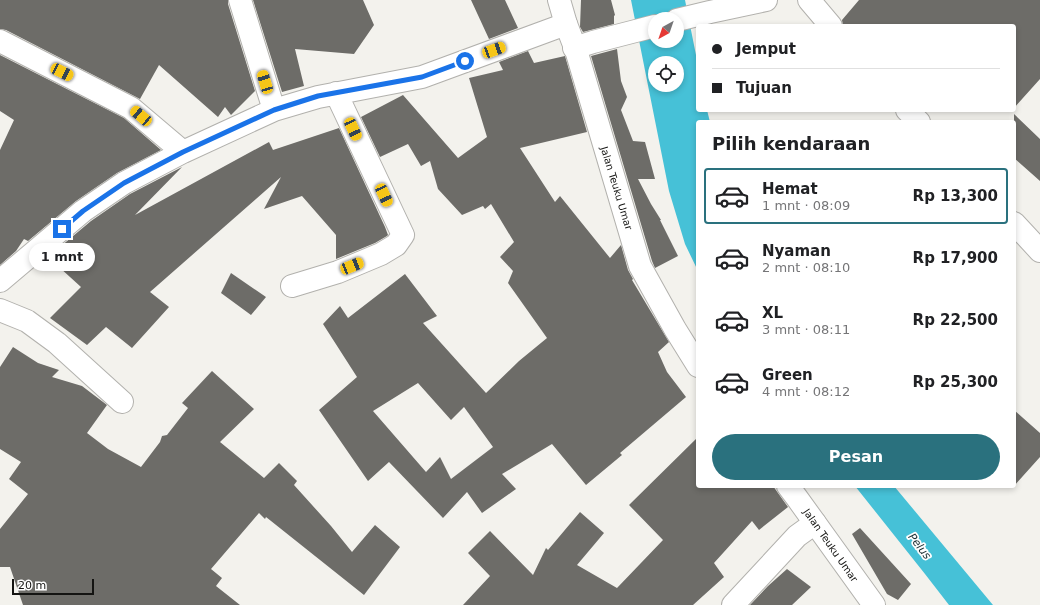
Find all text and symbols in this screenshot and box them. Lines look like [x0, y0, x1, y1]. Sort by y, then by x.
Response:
north arrow [648, 12, 684, 48]
map controls [648, 12, 684, 92]
car [481, 40, 507, 60]
text: Jemput [736, 40, 796, 58]
route start [456, 52, 474, 70]
button: locate [648, 56, 684, 92]
car [49, 61, 75, 83]
car [256, 69, 274, 95]
text: Tujuan [736, 79, 792, 97]
car [128, 104, 154, 128]
car [342, 116, 364, 142]
text: Pilih kendaraan [712, 133, 870, 154]
street label: Jalan Teuku Umar [598, 144, 635, 232]
icon: car [714, 178, 750, 214]
text: Hemat [762, 180, 818, 198]
car [373, 182, 395, 208]
text: Rp 13,300 [913, 187, 998, 205]
text: 1 mnt · 08:09 [762, 198, 850, 213]
route end [53, 220, 71, 238]
icon: car [714, 240, 750, 276]
text: Nyaman [762, 242, 831, 260]
callout: 1 mnt [29, 243, 95, 271]
text: 1 mnt [41, 249, 83, 264]
text: Rp 17,900 [913, 249, 998, 267]
car [339, 256, 365, 276]
text: 2 mnt · 08:10 [762, 260, 850, 275]
icon: car [714, 302, 750, 338]
text: XL [762, 304, 783, 322]
text: Rp 22,500 [913, 311, 998, 329]
text: 3 mnt · 08:11 [762, 322, 850, 337]
icon: car [714, 364, 750, 400]
text: Green [762, 366, 813, 384]
text: Rp 25,300 [913, 373, 998, 391]
text: 4 mnt · 08:12 [762, 384, 850, 399]
button: Pesan [712, 434, 1000, 480]
street label: Jalan Teuku Umar [801, 506, 860, 585]
water label: Pelus [906, 531, 934, 562]
scale bar [12, 577, 94, 596]
text: 20 m [18, 579, 46, 592]

